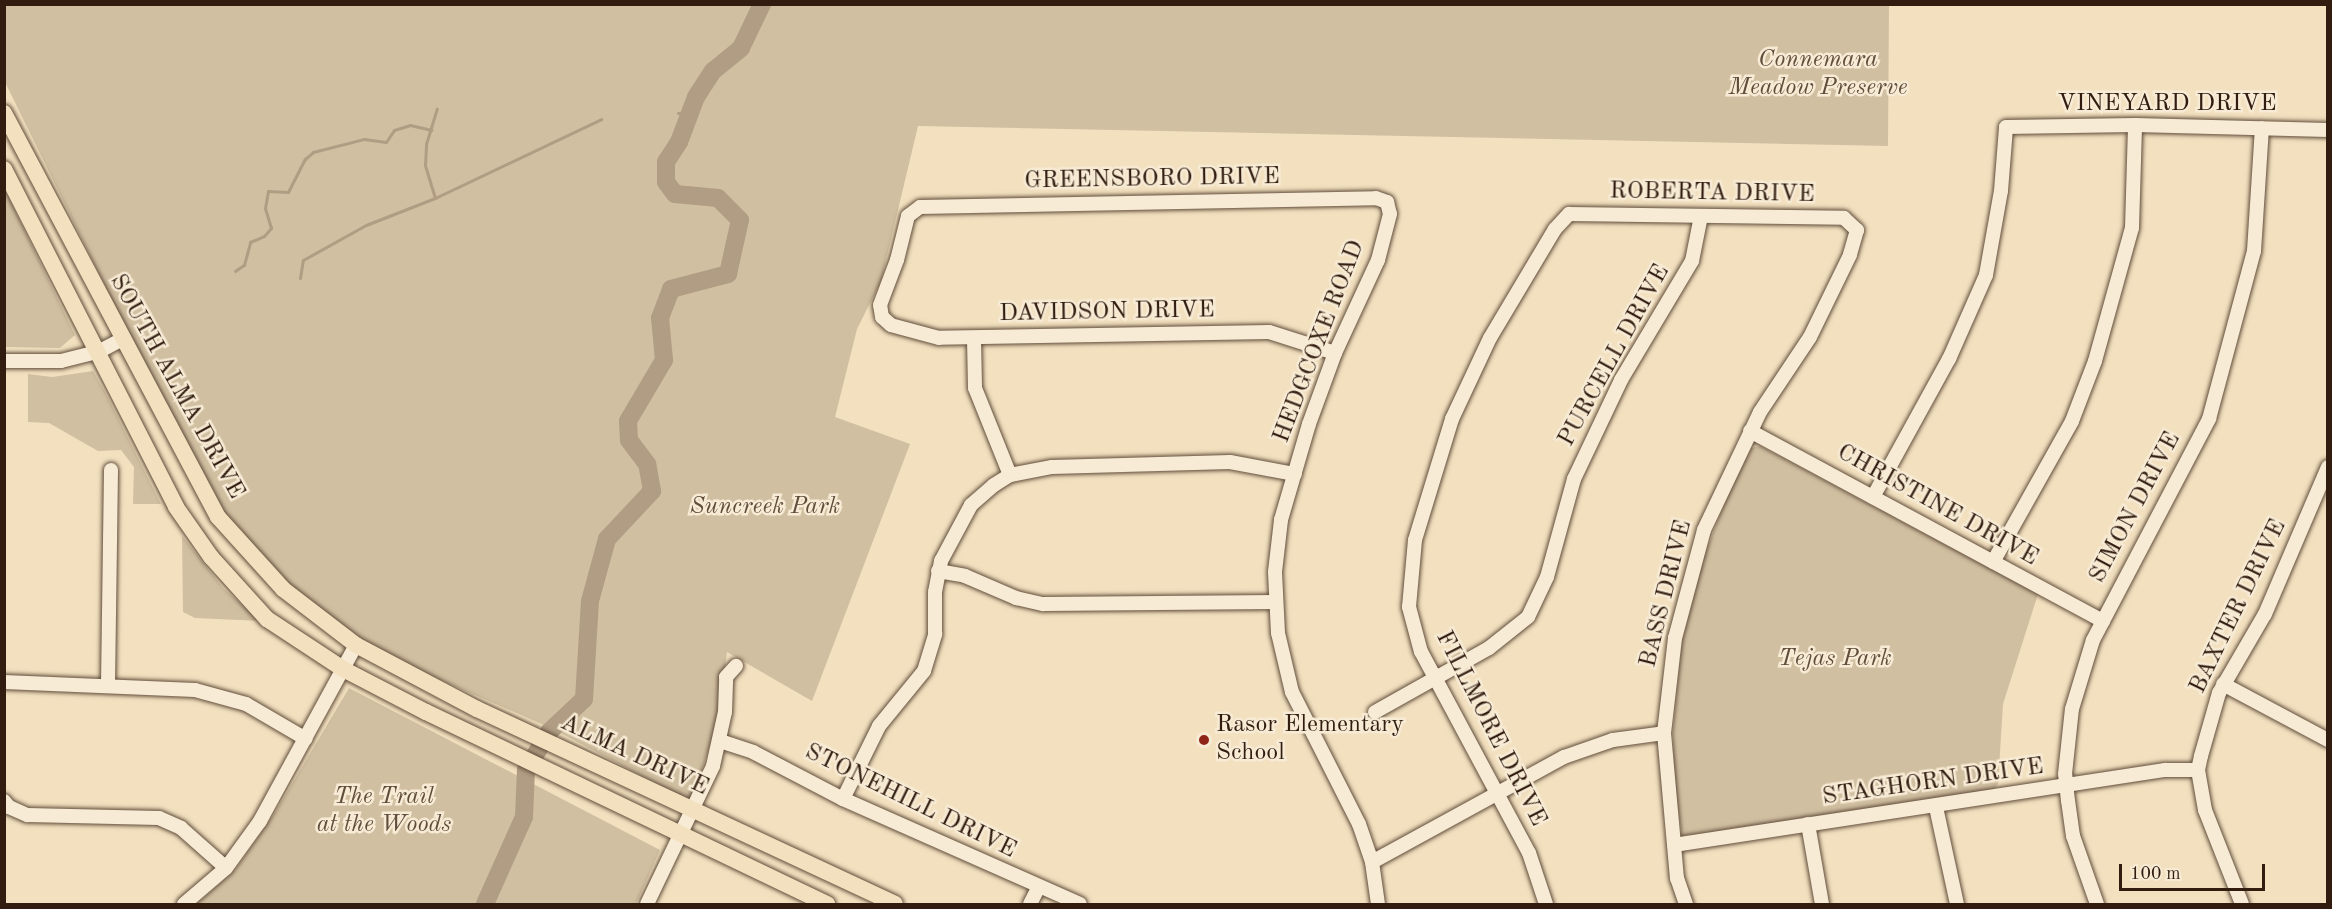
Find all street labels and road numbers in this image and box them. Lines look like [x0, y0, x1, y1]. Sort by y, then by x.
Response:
street label: VINEYARD DRIVE [2057, 91, 2277, 119]
street label: GREENSBORO DRIVE [1024, 163, 1280, 197]
street label: ROBERTA DRIVE [1609, 178, 1815, 210]
street label: HEDGCOXE ROAD [1268, 237, 1372, 447]
street label: PURCELL DRIVE [1553, 260, 1677, 452]
street label: SOUTH ALMA DRIVE [102, 270, 250, 504]
street label: DAVIDSON DRIVE [999, 297, 1215, 329]
street label: SIMON DRIVE [2084, 428, 2188, 588]
street label: CHRISTINE DRIVE [1831, 439, 2043, 573]
street label: BAXTER DRIVE [2184, 515, 2294, 699]
street label: BASS DRIVE [1635, 517, 1699, 671]
street label: FILLMORE DRIVE [1428, 626, 1552, 832]
street label: ALMA DRIVE [555, 709, 713, 803]
street label: STONEHILL DRIVE [800, 738, 1020, 866]
street label: STAGHORN DRIVE [1821, 753, 2045, 813]

